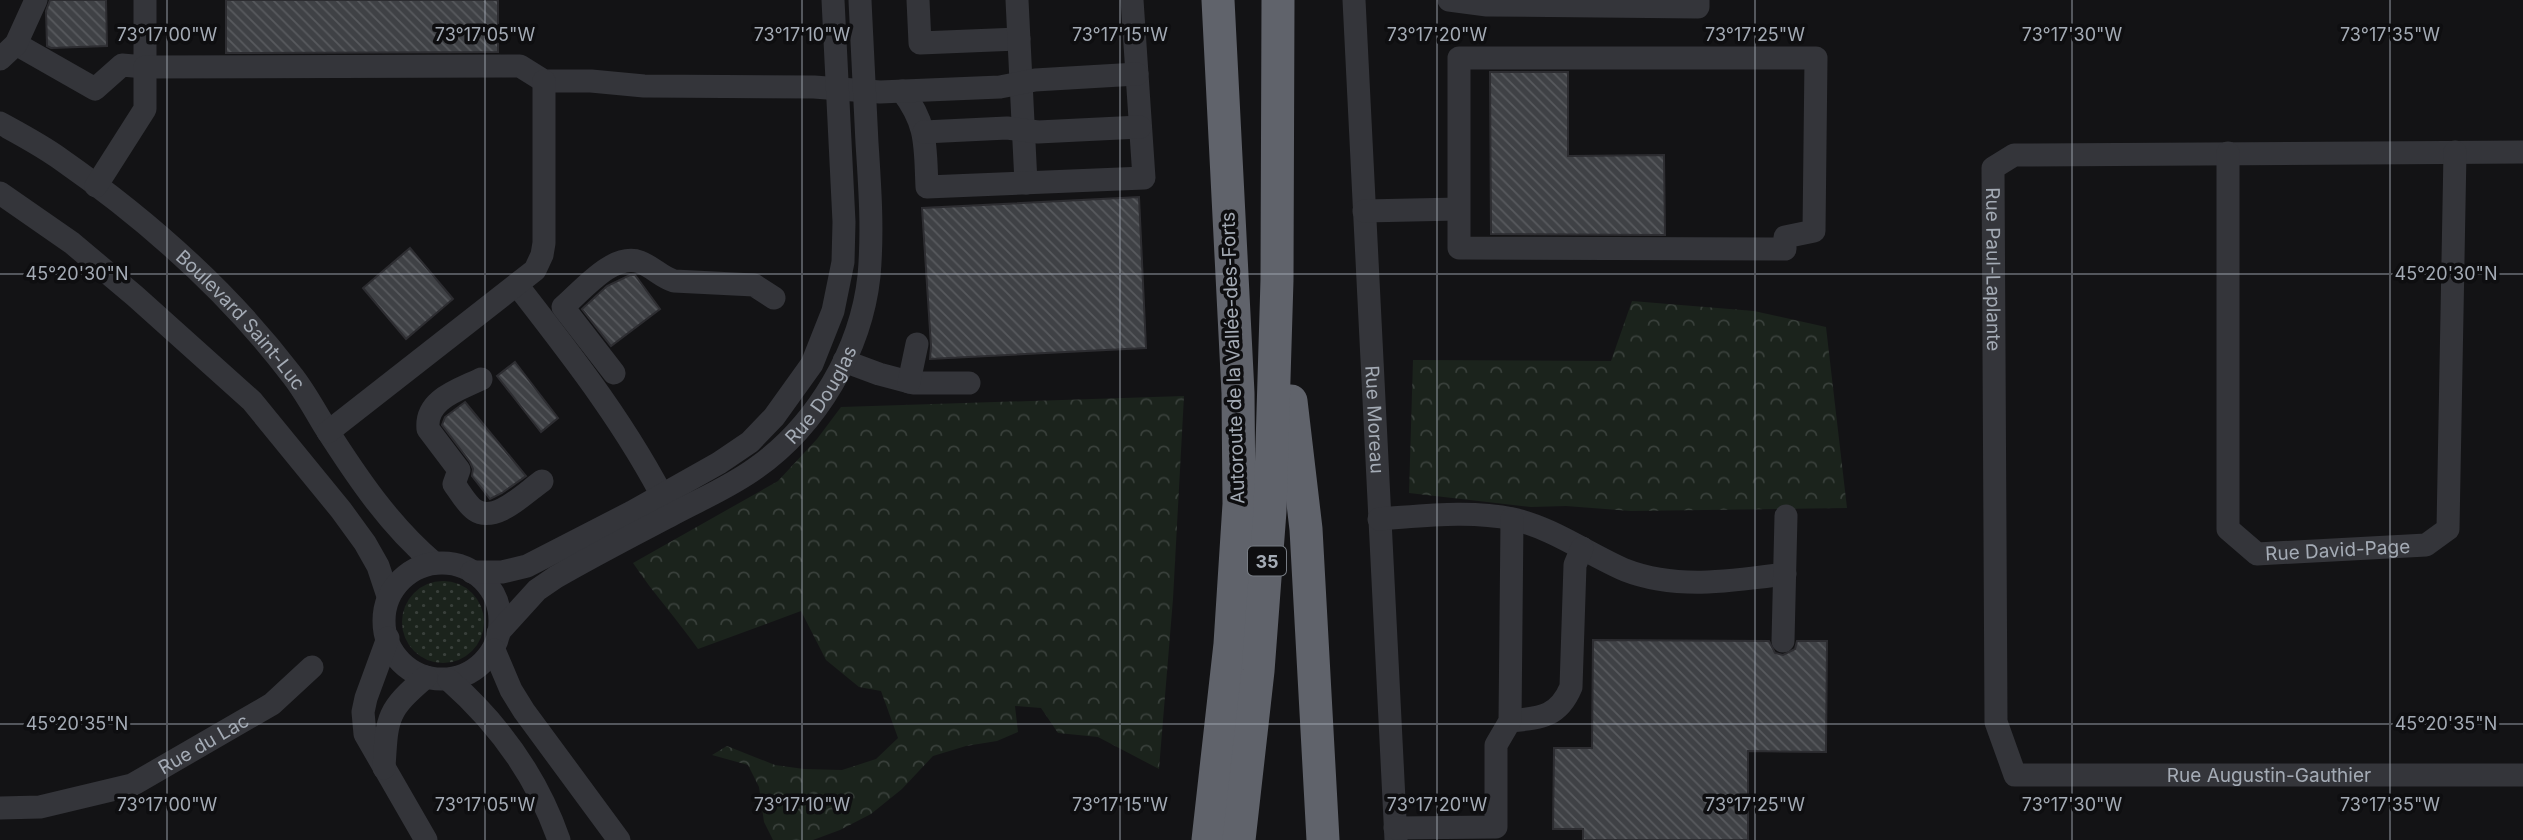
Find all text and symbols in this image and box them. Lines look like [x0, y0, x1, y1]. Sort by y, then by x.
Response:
text: 73°17'00"W [117, 24, 218, 45]
text: 73°17'05"W [435, 24, 535, 45]
text: 73°17'10"W [754, 24, 851, 45]
text: 73°17'15"W [1072, 24, 1168, 45]
text: 73°17'20"W [1387, 24, 1487, 45]
text: 73°17'25"W [1705, 24, 1805, 45]
text: 73°17'30"W [2022, 24, 2122, 45]
text: 73°17'35"W [2340, 24, 2440, 45]
street label: Rue Paul-Laplante [1982, 187, 2005, 351]
street label: Autoroute de la Vallée-des-Forts [1216, 212, 1250, 504]
street label: Boulevard Saint-Luc [171, 245, 310, 394]
text: 45°20'30"N [26, 263, 128, 284]
text: 45°20'30"N [2395, 263, 2497, 284]
street label: Rue Douglas [780, 342, 861, 449]
street label: Rue Moreau [1361, 365, 1389, 474]
street label: Rue David-Page [2264, 534, 2411, 565]
road number: 35 [1248, 546, 1286, 576]
street label: Rue du Lac [154, 709, 253, 779]
text: 45°20'35"N [26, 713, 128, 734]
text: 45°20'35"N [2395, 713, 2497, 734]
street label: Rue Augustin-Gauthier [2167, 764, 2371, 787]
text: 73°17'00"W [117, 794, 218, 815]
text: 73°17'05"W [435, 794, 535, 815]
text: 73°17'10"W [754, 794, 851, 815]
text: 73°17'15"W [1072, 794, 1168, 815]
text: 73°17'20"W [1387, 794, 1487, 815]
text: 73°17'25"W [1705, 794, 1805, 815]
text: 73°17'30"W [2022, 794, 2122, 815]
text: 73°17'35"W [2340, 794, 2440, 815]

